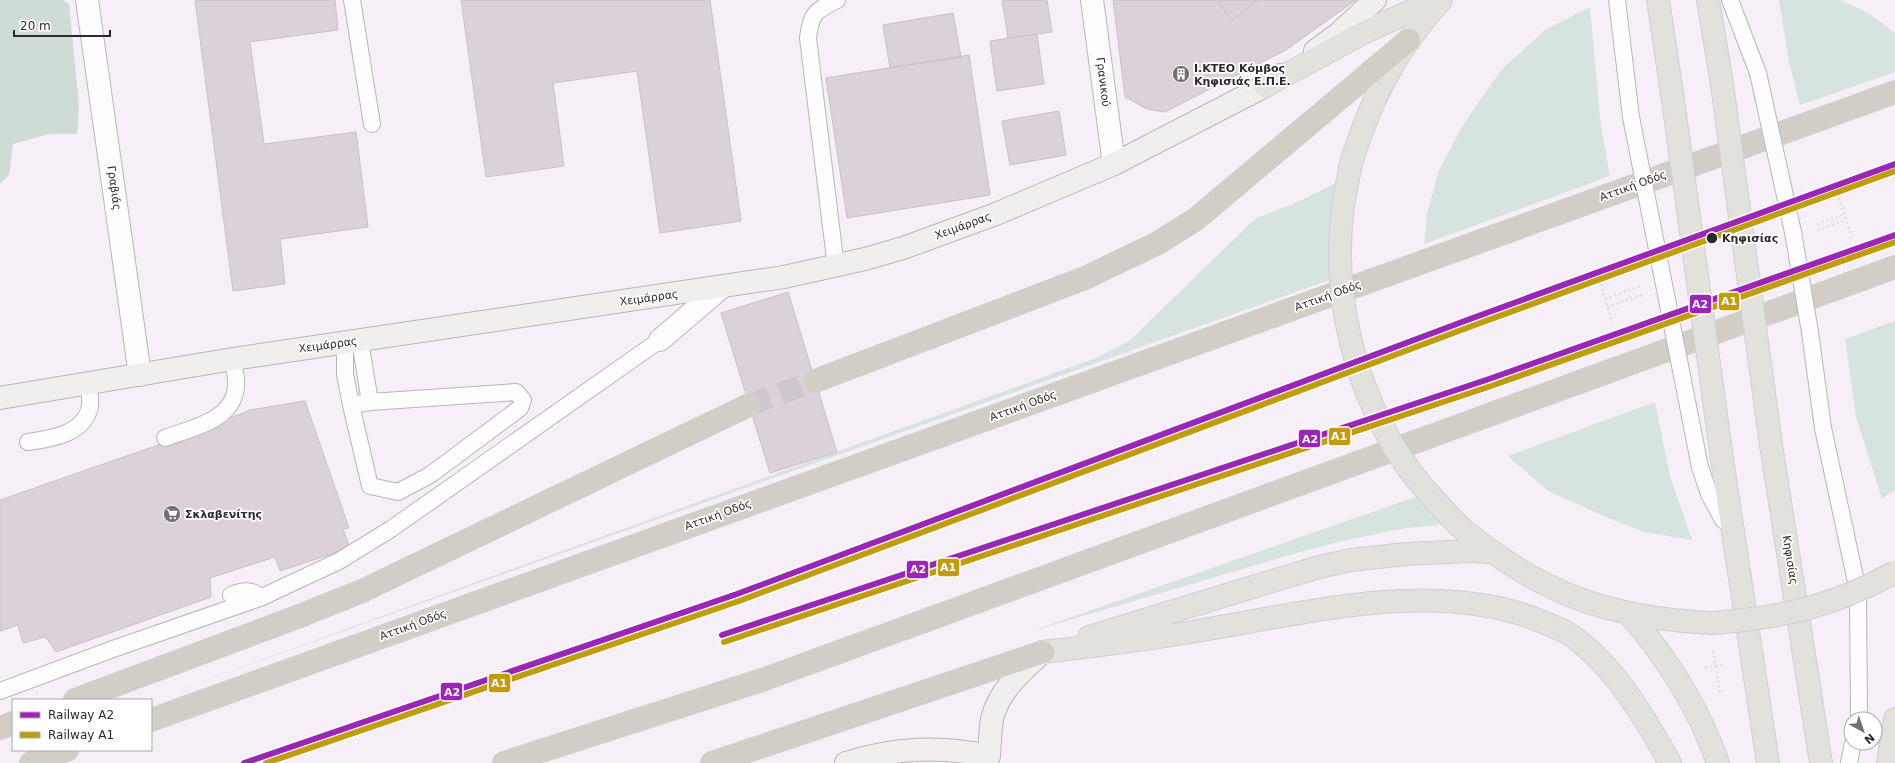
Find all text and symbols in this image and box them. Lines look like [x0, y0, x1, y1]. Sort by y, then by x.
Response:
scale bar [14, 12, 110, 38]
text: 20 m [20, 19, 51, 33]
street label: Γρανικού [1094, 56, 1112, 108]
place label: Ι.ΚΤΕΟ Κόμβος Κηφισιάς Ε.Π.Ε. [1194, 62, 1291, 88]
building icon: Ι.ΚΤΕΟ Κόμβος Κηφισιάς Ε.Π.Ε. [1171, 64, 1191, 84]
street label: Γραβιάς [104, 165, 124, 211]
street label: Αττική Οδός [1598, 168, 1668, 204]
street label: Χειμάρρας [933, 210, 993, 242]
marker: Κηφισίας [1705, 231, 1719, 245]
place label: Κηφισίας [1722, 232, 1778, 245]
street label: Αττική Οδός [1293, 278, 1363, 314]
street label: Χειμάρρας [619, 287, 679, 309]
line badge: A1 [1718, 292, 1740, 311]
line badge: A2 [1689, 294, 1712, 314]
text: A1 [1721, 295, 1737, 308]
text: A2 [1692, 298, 1708, 311]
street label: Χειμάρρας [298, 334, 358, 356]
street label: Αττική Οδός [988, 388, 1058, 424]
line badge: A1 [1328, 427, 1351, 446]
line badge: A2 [1298, 429, 1321, 448]
text: A1 [1331, 430, 1347, 443]
text: A2 [1302, 433, 1318, 446]
street label: Αττική Οδός [683, 497, 753, 533]
supermarket icon: Σκλαβενίτης [162, 504, 182, 524]
place label: Σκλαβενίτης [185, 508, 262, 521]
street label: Κηφισίας [1780, 534, 1800, 586]
line badge: A1 [937, 558, 960, 577]
line badge: A2 [906, 560, 929, 579]
text: A1 [940, 561, 956, 574]
text: A2 [910, 563, 926, 576]
street label: Αττική Οδός [378, 607, 448, 643]
line badge: A1 [488, 673, 511, 693]
text: A1 [491, 677, 507, 690]
line badge: A2 [440, 682, 463, 701]
text: A2 [444, 686, 460, 699]
legend [12, 699, 152, 751]
text: Railway A2 [48, 708, 114, 722]
north arrow [1843, 711, 1883, 751]
text: Railway A1 [48, 728, 114, 742]
text: N [1861, 730, 1877, 746]

